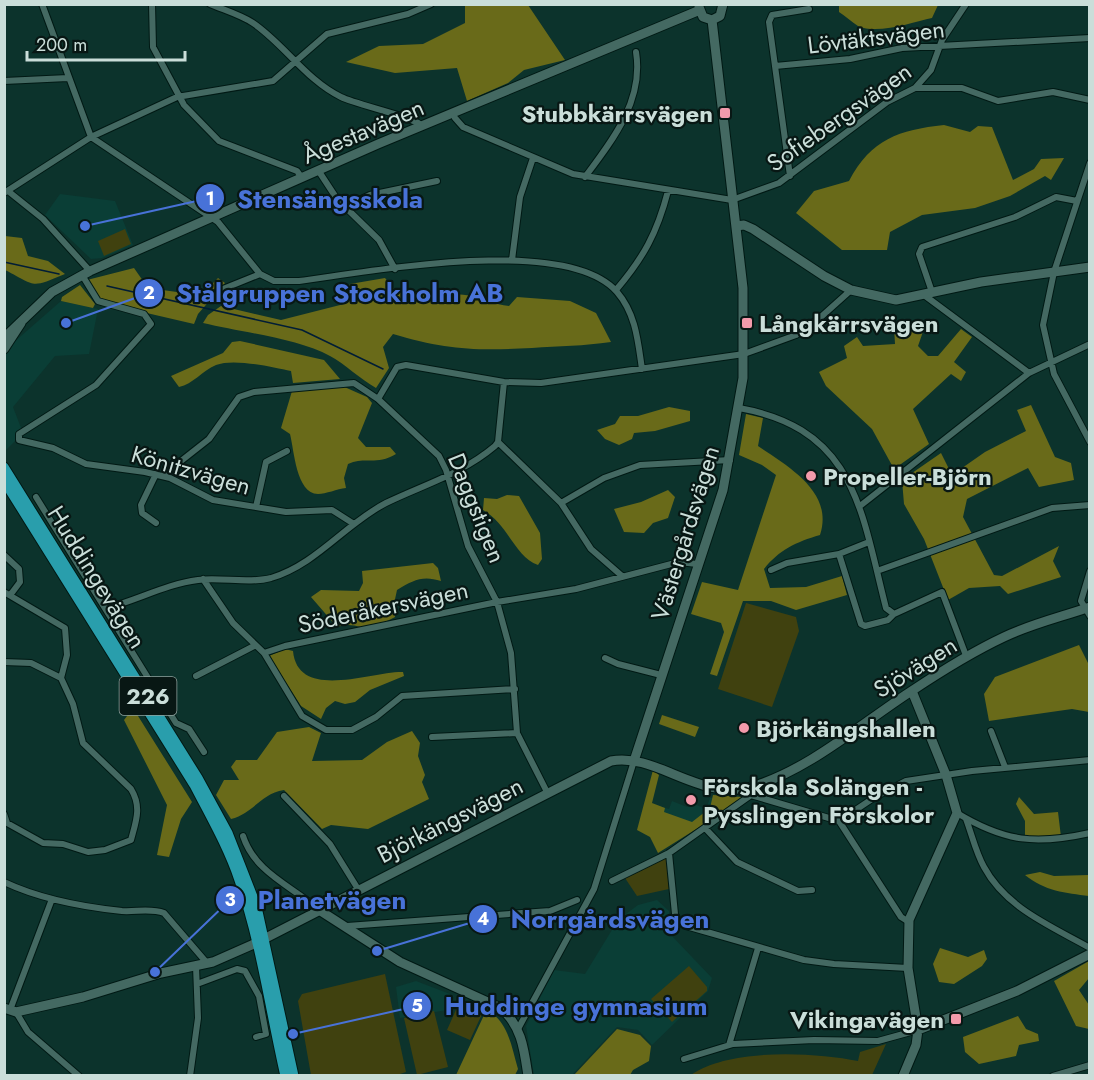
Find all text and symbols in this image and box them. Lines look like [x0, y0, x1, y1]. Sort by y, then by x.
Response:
street label: Lövtäktsvägen [805, 11, 947, 63]
scale bar [27, 24, 184, 62]
text: 200 m [36, 32, 87, 58]
street label: Sofiebergsvägen [759, 54, 919, 180]
street label: Ågestavägen [297, 90, 429, 172]
place label: Stubbkärrsvägen [522, 96, 713, 131]
marker: Stubbkärrsvägen [718, 106, 732, 120]
callout: Stensängsskola [195, 176, 435, 220]
text: Stensängsskola [237, 180, 423, 218]
text: 1 [205, 186, 215, 212]
callout: Stålgruppen Stockholm AB [134, 271, 516, 315]
text: Stålgruppen Stockholm AB [176, 274, 504, 312]
text: 2 [143, 280, 155, 306]
place label: Långkärrsvägen [759, 306, 939, 341]
marker: Långkärrsvägen [740, 316, 754, 330]
street label: Könitzvägen [127, 436, 255, 504]
street label: Västergårdsvägen [642, 441, 728, 625]
street label: Daggstigen [439, 448, 515, 568]
place label: Propeller-Björn [823, 459, 992, 494]
marker: Propeller-Björn [804, 469, 818, 483]
street label: Huddingevägen [39, 499, 155, 655]
street label: Söderåkersvägen [295, 572, 471, 642]
street label: Sjövägen [866, 628, 964, 706]
road number: 226 [120, 677, 176, 715]
place label: Björkängshallen [756, 711, 936, 746]
marker: Björkängshallen [737, 721, 751, 735]
street label: Björkängsvägen [371, 768, 529, 872]
place label: Förskola Solängen - Pysslingen Förskolor [703, 769, 934, 832]
marker: Förskola Solängen - Pysslingen Förskolor [684, 793, 698, 807]
callout: Planetvägen [215, 878, 418, 922]
text: Planetvägen [258, 881, 406, 919]
text: 3 [224, 887, 236, 913]
callout: Norrgårdsvägen [468, 897, 721, 941]
text: Norrgårdsvägen [511, 900, 709, 938]
text: 4 [477, 906, 489, 932]
callout: Huddinge gymnasium [402, 984, 719, 1028]
text: Huddinge gymnasium [444, 987, 708, 1025]
text: 5 [411, 993, 423, 1019]
place label: Vikingavägen [789, 1002, 944, 1037]
marker: Vikingavägen [949, 1012, 963, 1026]

